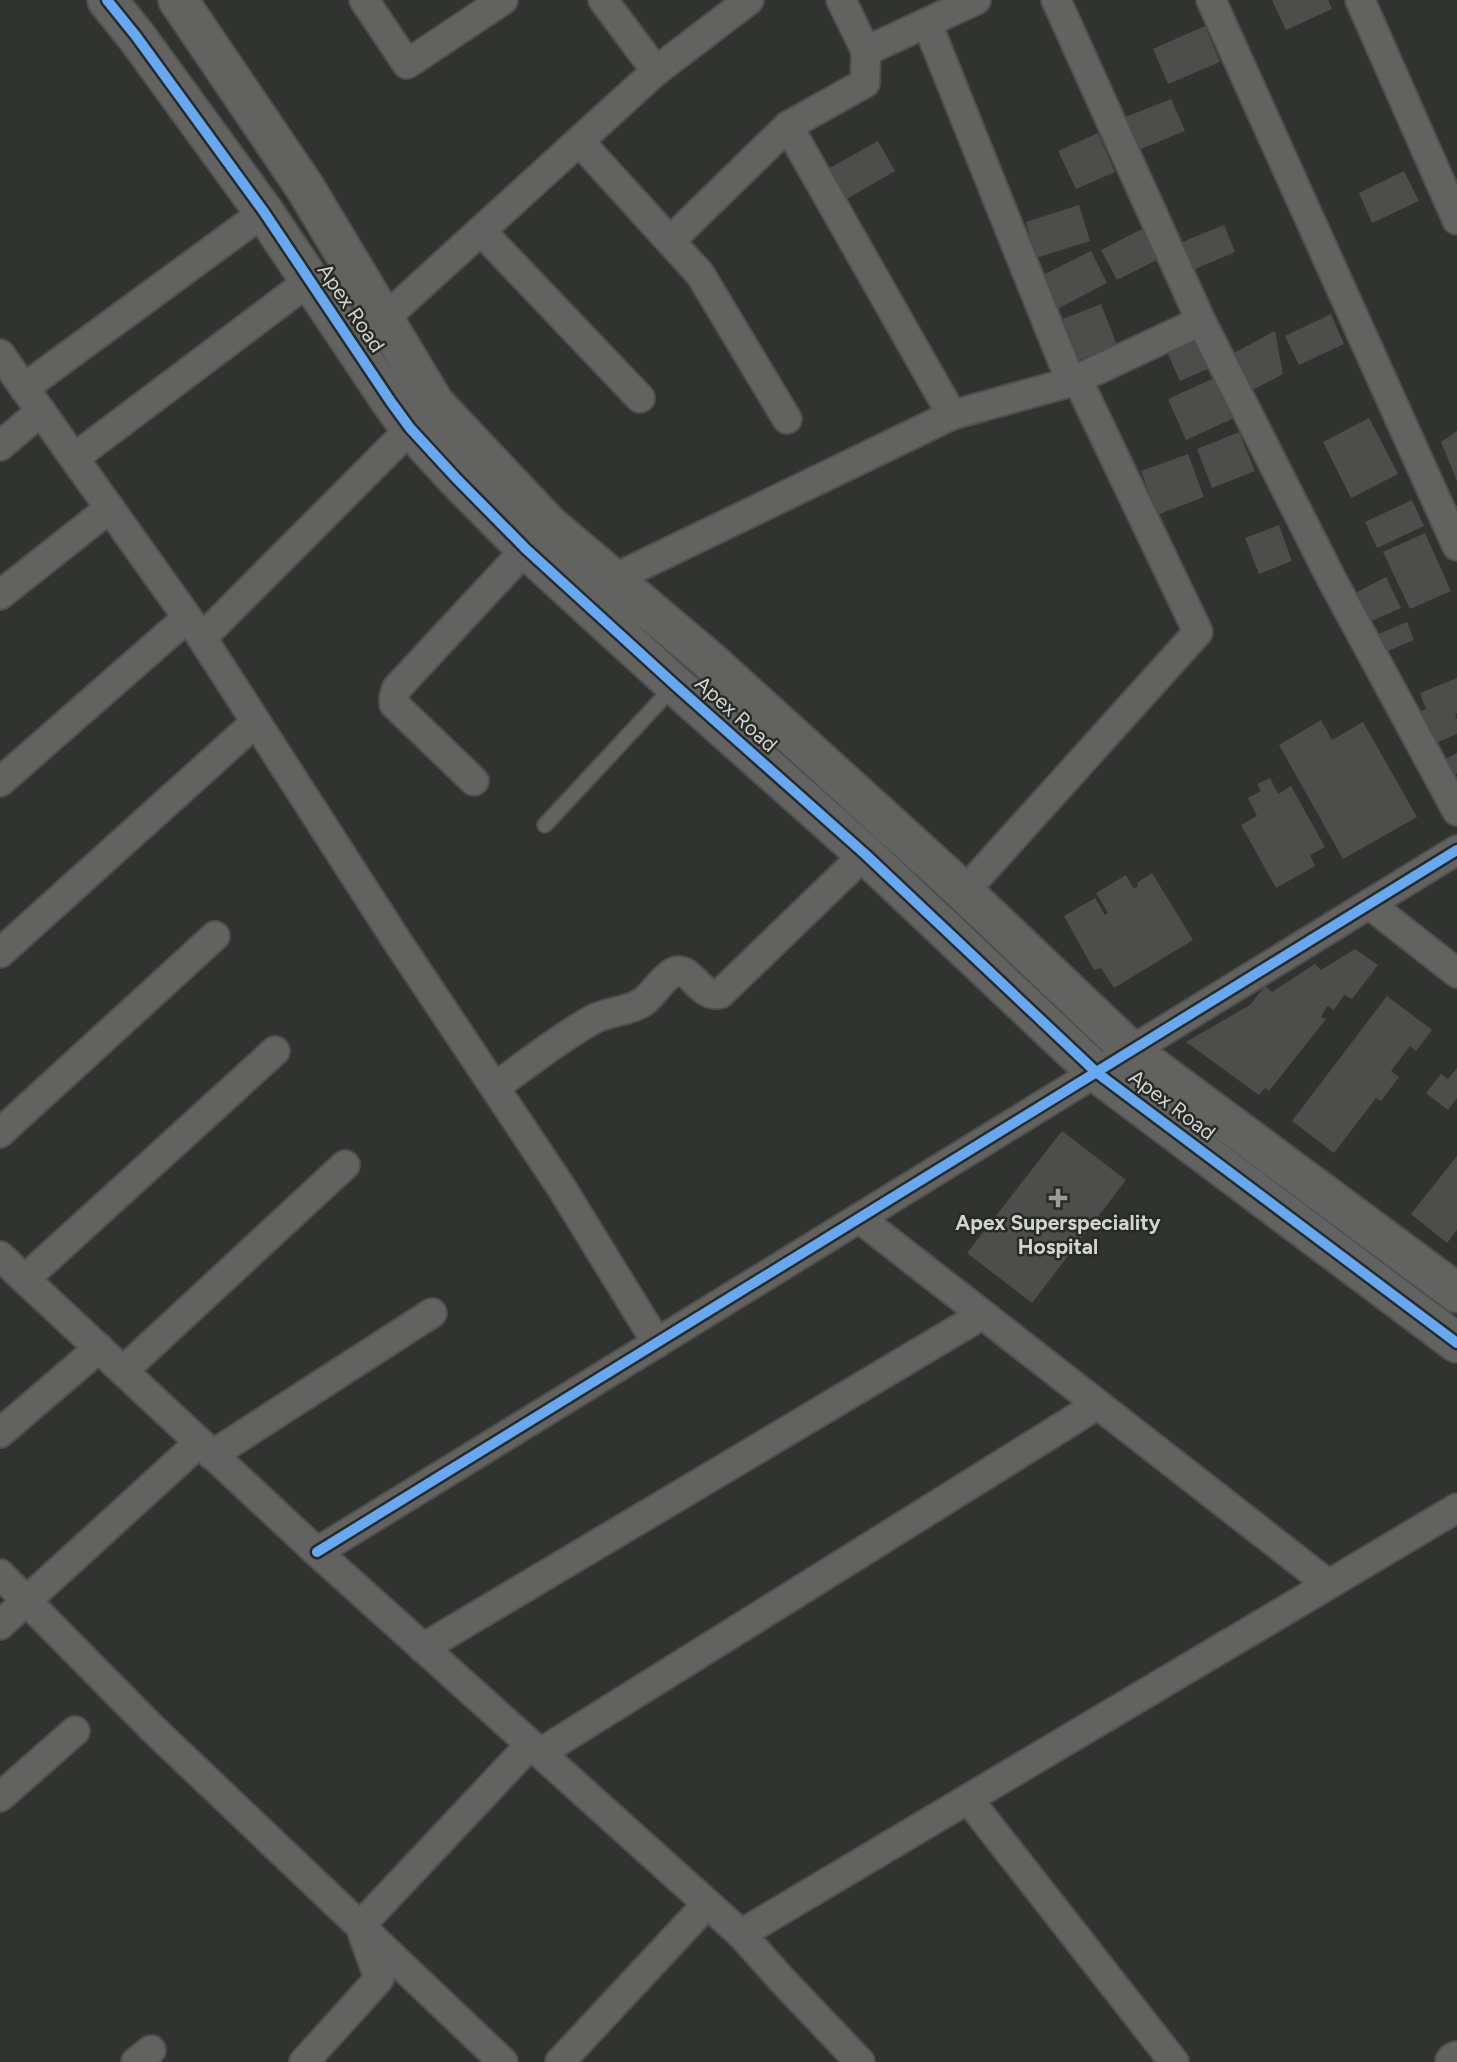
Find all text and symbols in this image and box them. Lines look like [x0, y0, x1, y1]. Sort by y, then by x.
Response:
street label: Apex Road [313, 259, 390, 357]
street label: Apex Road [690, 670, 782, 757]
street label: Apex Road [1124, 1064, 1220, 1145]
marker: Apex Superspeciality Hospital [1048, 1188, 1068, 1208]
place label: Apex Superspeciality Hospital [955, 1210, 1162, 1259]

